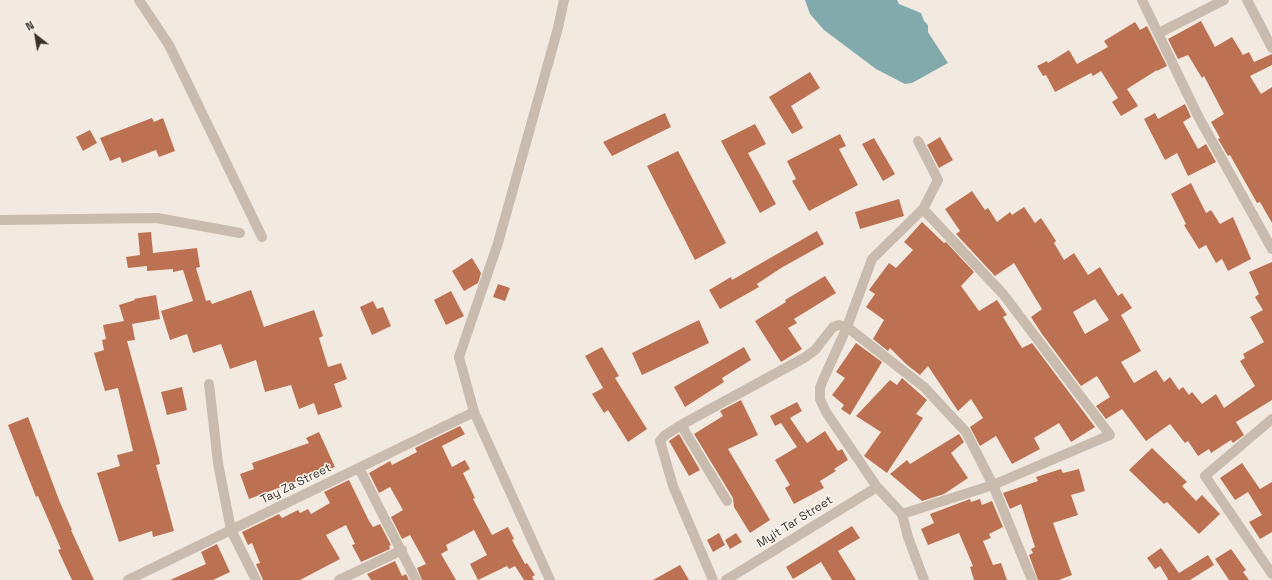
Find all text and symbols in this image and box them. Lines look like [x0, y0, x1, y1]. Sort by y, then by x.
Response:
north arrow [16, 16, 56, 56]
text: N [23, 18, 37, 34]
street label: Tay Za Street [258, 461, 334, 507]
street label: Myit Tar Street [755, 493, 835, 551]

